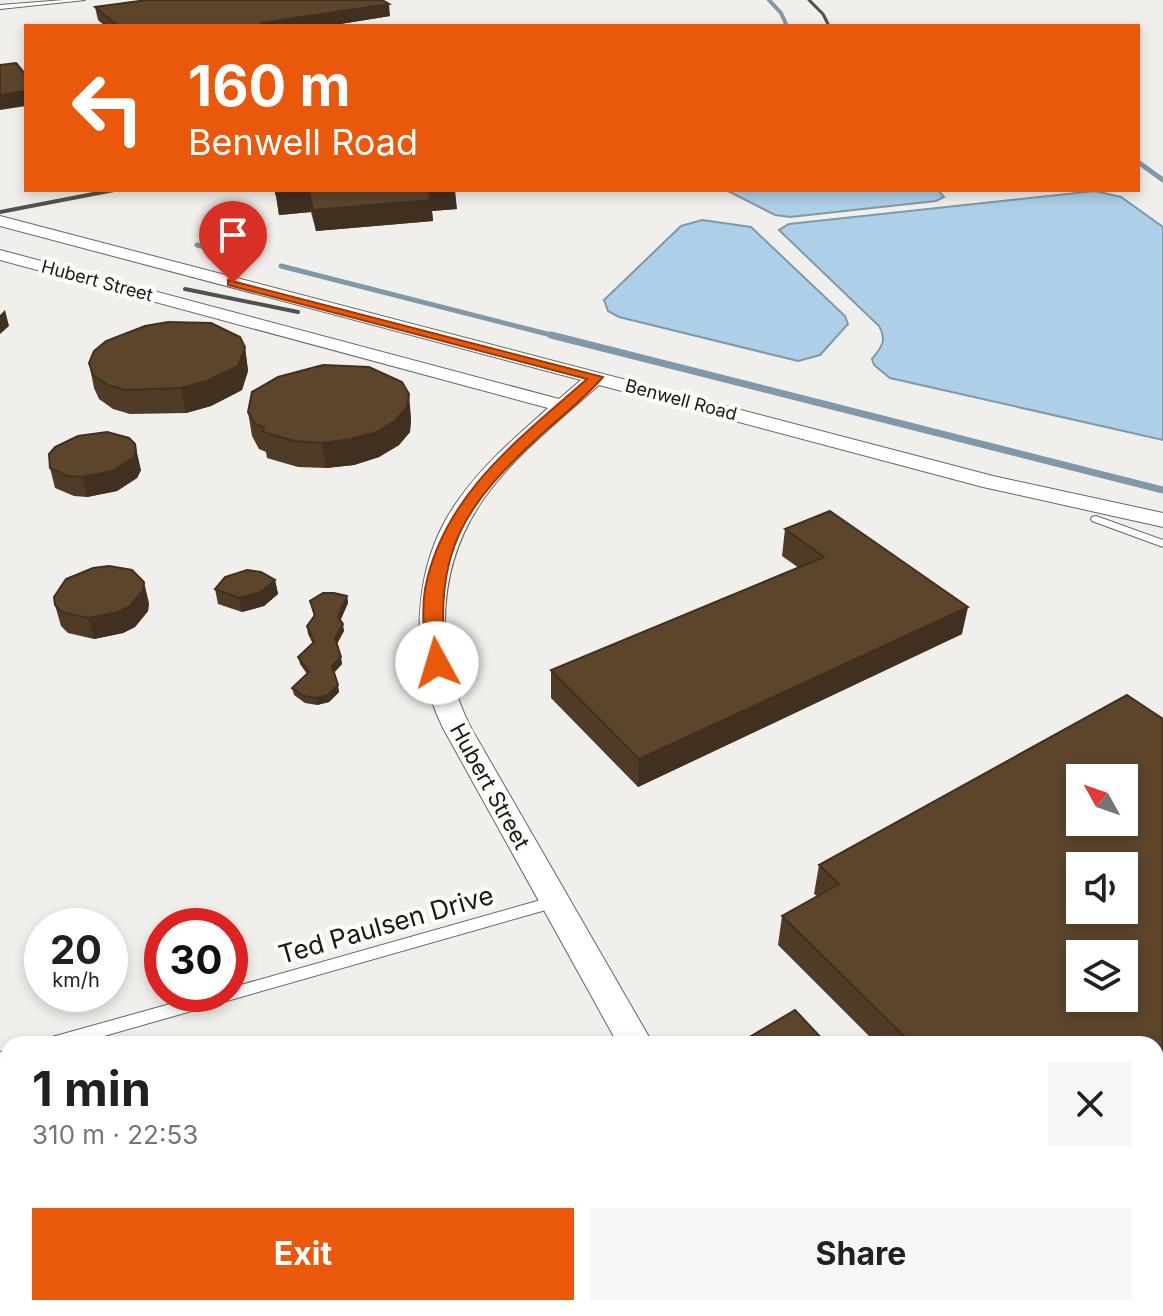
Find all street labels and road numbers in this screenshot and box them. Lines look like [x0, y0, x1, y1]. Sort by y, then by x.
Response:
street label: Hubert Street [39, 256, 155, 305]
street label: Benwell Road [623, 374, 739, 425]
street label: Hubert Street [445, 719, 535, 853]
street label: Ted Paulsen Drive [275, 879, 497, 970]

